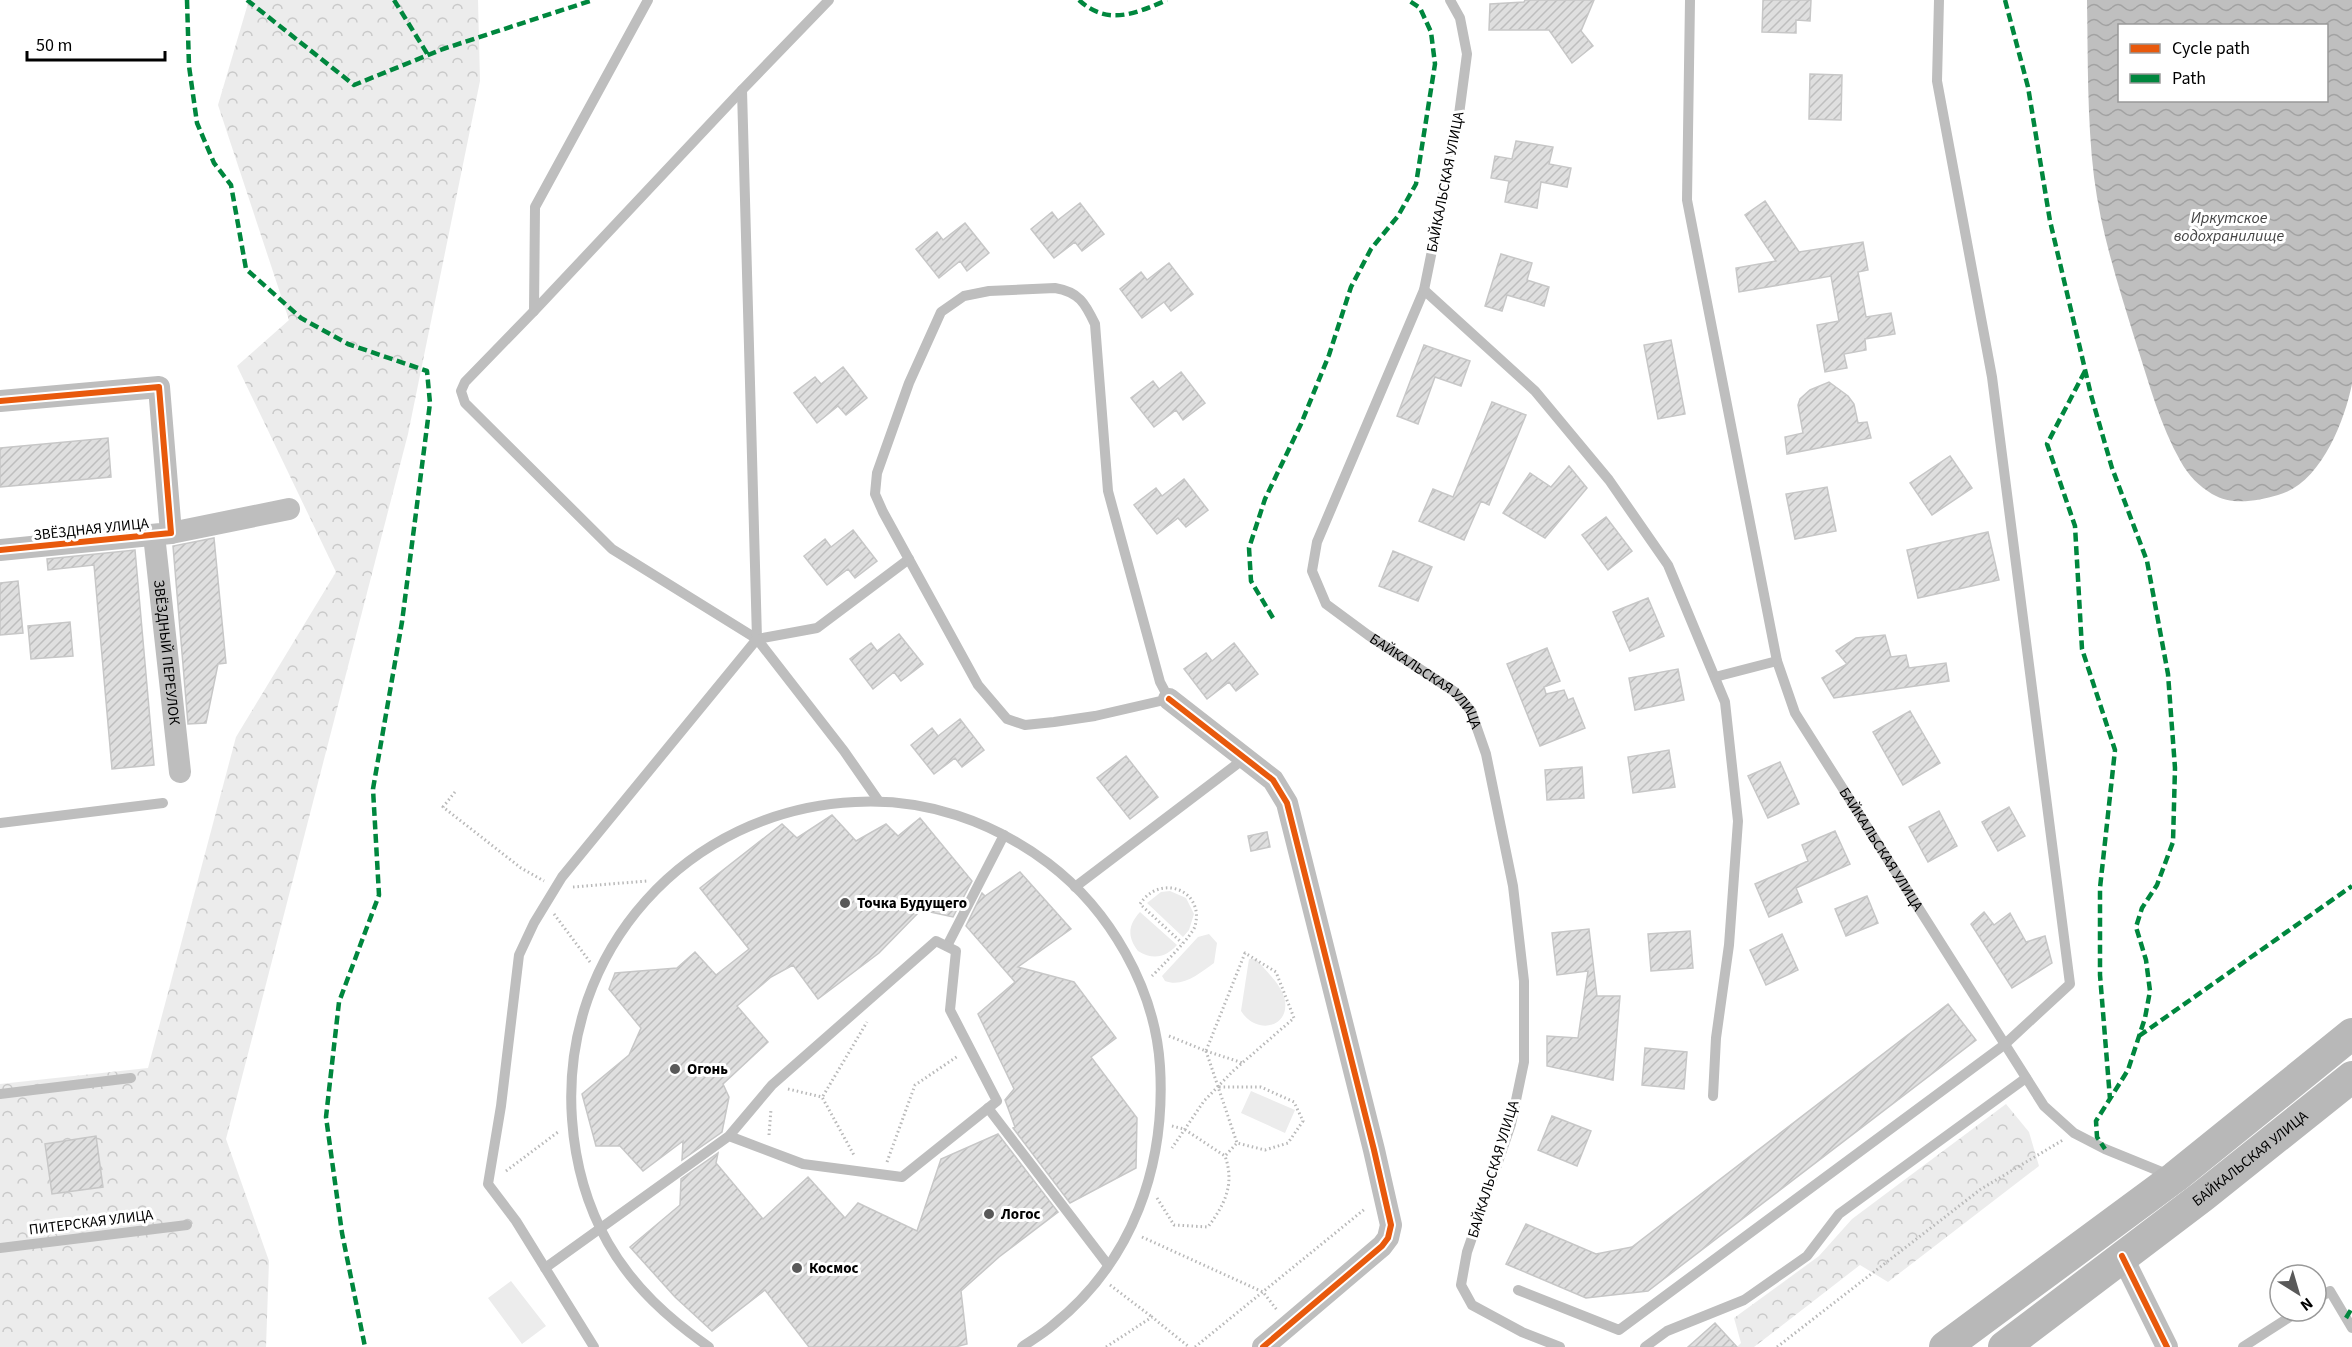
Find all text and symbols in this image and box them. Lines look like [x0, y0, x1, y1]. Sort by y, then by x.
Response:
scale bar [27, 24, 165, 62]
legend [2118, 24, 2328, 102]
text: 50 m [36, 33, 72, 58]
text: Cycle path [2172, 36, 2250, 61]
text: Path [2172, 66, 2206, 91]
street label: БАЙКАЛЬСКАЯ УЛИЦА [1422, 109, 1470, 254]
water label: Иркутское водохранилище [2174, 207, 2284, 247]
street label: ЗВЁЗДНАЯ УЛИЦА [32, 513, 151, 546]
street label: ЗВЁЗДНЫЙ ПЕРЕУЛОК [148, 579, 185, 726]
street label: БАЙКАЛЬСКАЯ УЛИЦА [1365, 629, 1487, 732]
street label: БАЙКАЛЬСКАЯ УЛИЦА [1834, 783, 1928, 916]
place label: Точка Будущего [857, 893, 967, 914]
marker: Точка Будущего [838, 896, 852, 910]
place label: Огонь [687, 1059, 728, 1080]
marker: Огонь [668, 1062, 682, 1076]
street label: БАЙКАЛЬСКАЯ УЛИЦА [1463, 1097, 1525, 1241]
street label: БАЙКАЛЬСКАЯ УЛИЦА [2188, 1106, 2313, 1212]
street label: ПИТЕРСКАЯ УЛИЦА [28, 1204, 155, 1241]
place label: Логос [1000, 1204, 1041, 1225]
marker: Логос [982, 1207, 996, 1221]
place label: Космос [809, 1258, 859, 1279]
marker: Космос [790, 1261, 804, 1275]
north arrow [2268, 1263, 2328, 1323]
text: N [2296, 1292, 2317, 1316]

